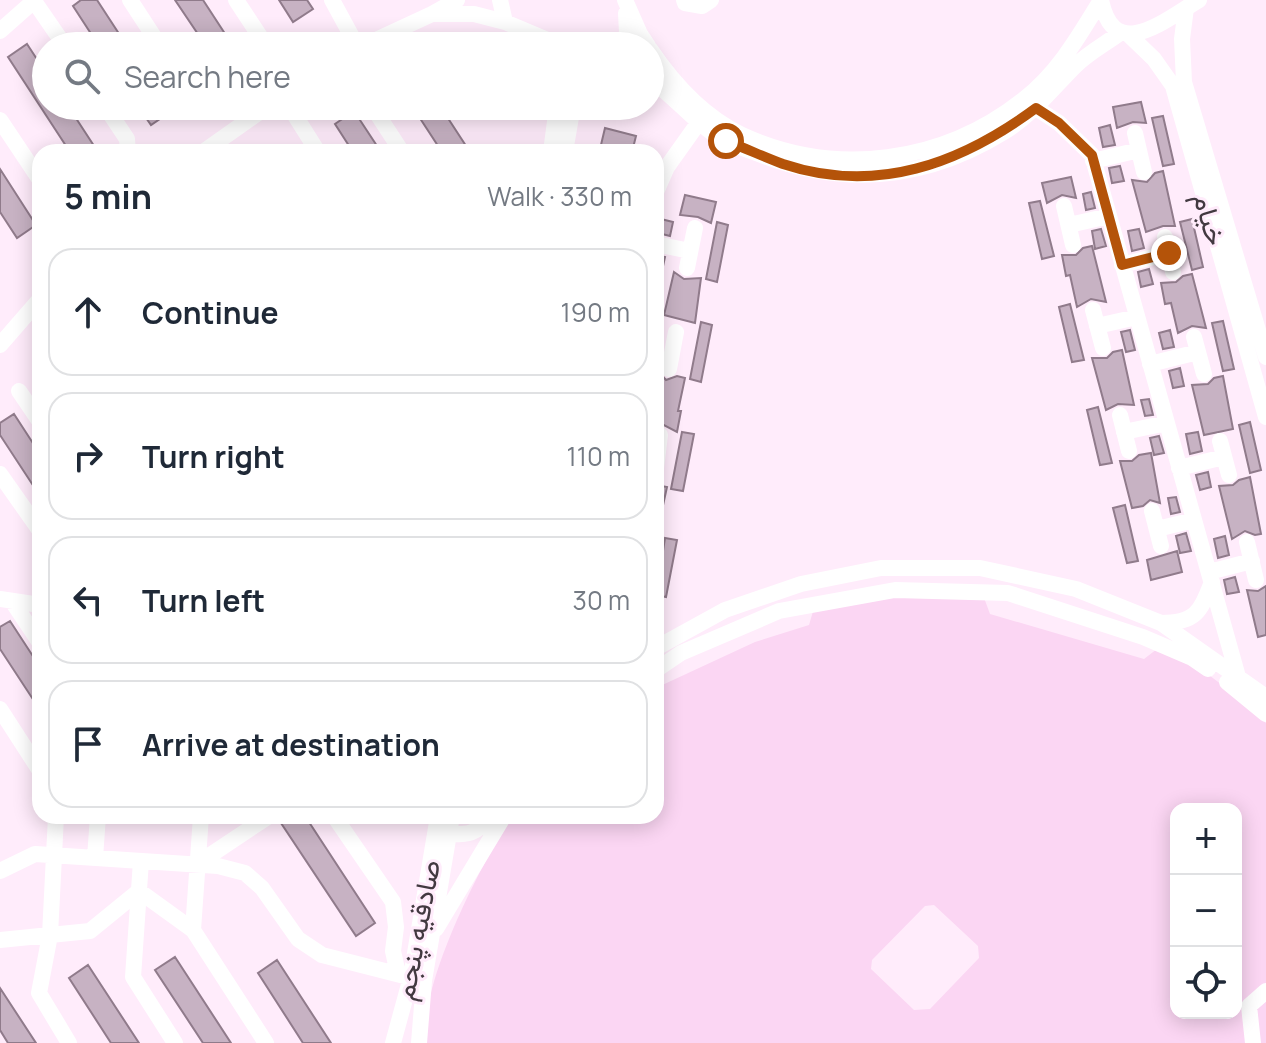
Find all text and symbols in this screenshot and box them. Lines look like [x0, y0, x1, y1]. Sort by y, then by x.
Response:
search box [32, 32, 664, 120]
icon: search [60, 54, 104, 98]
text: Search here [124, 56, 291, 97]
route start [708, 123, 744, 159]
text: 5 min [64, 173, 152, 219]
text: Walk · 330 m [487, 178, 632, 214]
street label: خیام [1184, 188, 1237, 250]
route end [1151, 235, 1187, 271]
icon: ahead [66, 290, 110, 334]
text: Continue [142, 292, 278, 333]
text: 190 m [561, 294, 630, 330]
icon: right [66, 434, 110, 478]
text: Turn right [142, 436, 285, 477]
text: 110 m [567, 438, 630, 474]
icon: left [66, 578, 110, 622]
text: Turn left [142, 580, 265, 621]
text: 30 m [573, 582, 630, 618]
icon: arrive [66, 722, 110, 766]
text: Arrive at destination [142, 724, 440, 765]
map controls [1170, 803, 1242, 1019]
button: + [1170, 803, 1242, 875]
street label: صادقیه پنجم [384, 856, 449, 1003]
button: − [1170, 875, 1242, 947]
button: locate [1170, 947, 1242, 1019]

